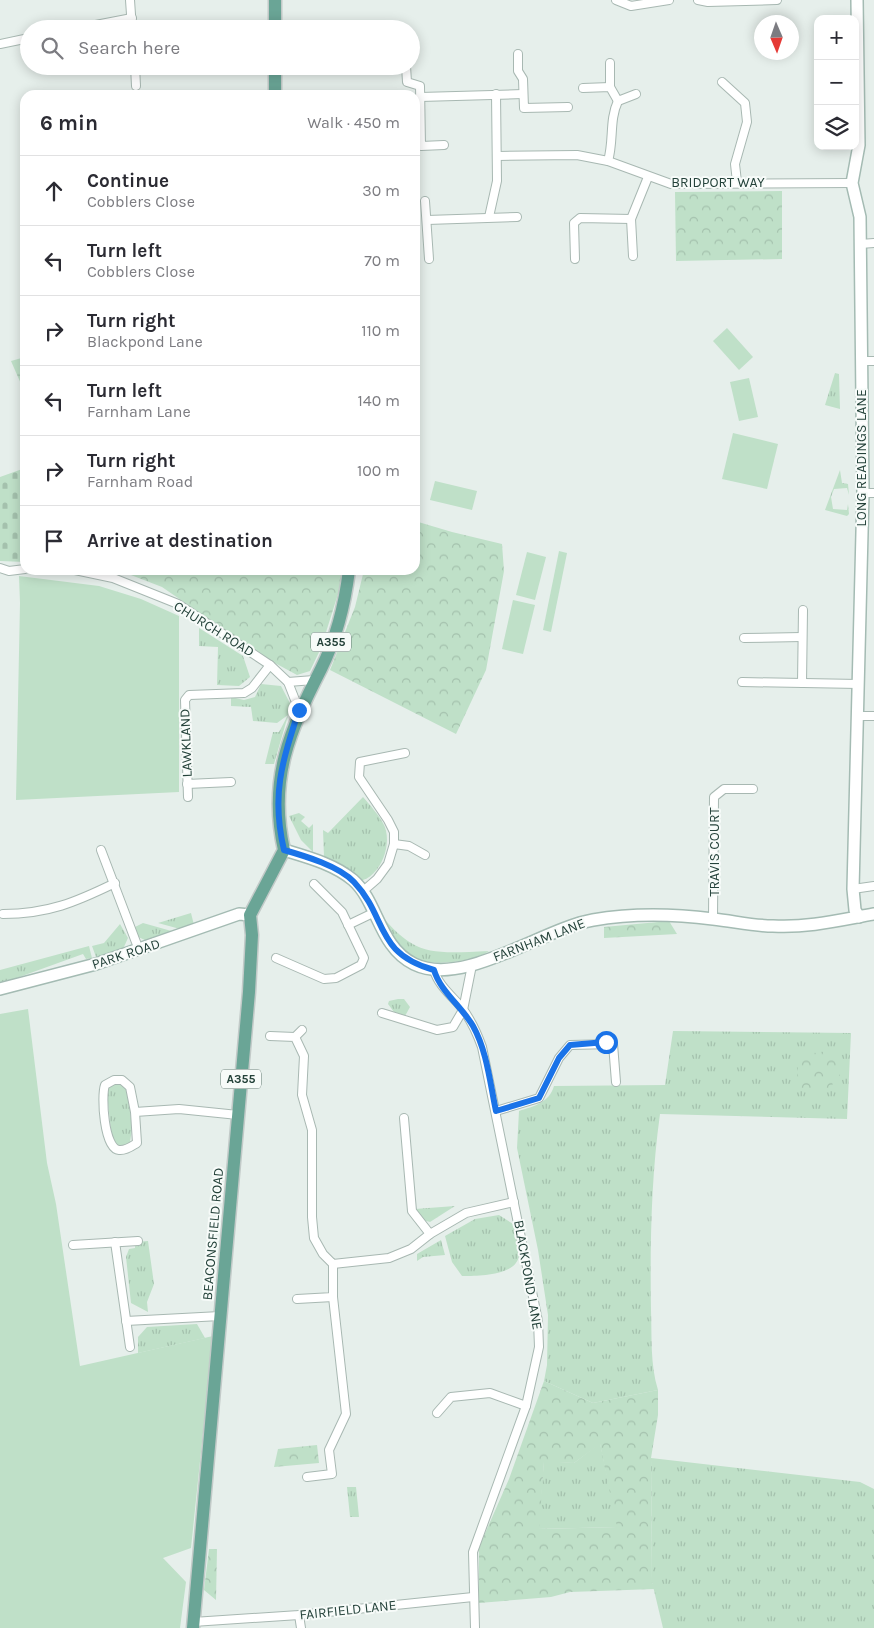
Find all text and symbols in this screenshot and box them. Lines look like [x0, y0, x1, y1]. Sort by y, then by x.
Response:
north arrow [754, 15, 799, 60]
map controls [814, 15, 859, 150]
button: + [814, 15, 859, 60]
search box [20, 20, 420, 75]
icon: search [38, 34, 66, 62]
text: Search here [78, 37, 180, 59]
button: − [814, 60, 859, 105]
button: layers [814, 105, 859, 150]
text: 6 min [40, 111, 98, 135]
text: Walk · 450 m [307, 113, 400, 132]
text: Continue [87, 170, 169, 192]
street label: BRIDPORT WAY [671, 174, 765, 191]
icon: ahead [40, 177, 68, 205]
text: 30 m [362, 181, 400, 200]
text: Cobblers Close [87, 192, 195, 211]
text: Turn left [87, 240, 162, 262]
icon: left [40, 247, 68, 275]
text: 70 m [364, 251, 400, 270]
text: Cobblers Close [87, 262, 195, 281]
text: Turn right [87, 310, 176, 332]
icon: right [40, 317, 68, 345]
text: 110 m [361, 321, 400, 340]
text: Blackpond Lane [87, 332, 203, 351]
text: Turn left [87, 380, 162, 402]
icon: left [40, 387, 68, 415]
street label: LONG READINGS LANE [853, 389, 870, 527]
text: 140 m [358, 391, 400, 410]
text: Farnham Lane [87, 402, 191, 421]
text: Turn right [87, 450, 176, 472]
icon: right [40, 457, 68, 485]
text: 100 m [357, 461, 400, 480]
text: Farnham Road [87, 472, 193, 491]
icon: arrive [40, 527, 68, 555]
text: Arrive at destination [87, 530, 273, 552]
street label: CHURCH ROAD [171, 597, 257, 661]
road number: A355 [311, 632, 351, 652]
route end [288, 699, 311, 722]
street label: LAWKLAND [176, 708, 196, 778]
street label: TRAVIS COURT [706, 807, 723, 897]
street label: FARNHAM LANE [491, 915, 587, 965]
street label: PARK ROAD [90, 935, 162, 973]
route start [595, 1031, 618, 1054]
road number: A355 [221, 1070, 261, 1088]
street label: BEACONSFIELD ROAD [199, 1167, 227, 1301]
street label: BLACKPOND LANE [510, 1219, 546, 1331]
street label: FAIRFIELD LANE [299, 1596, 397, 1624]

